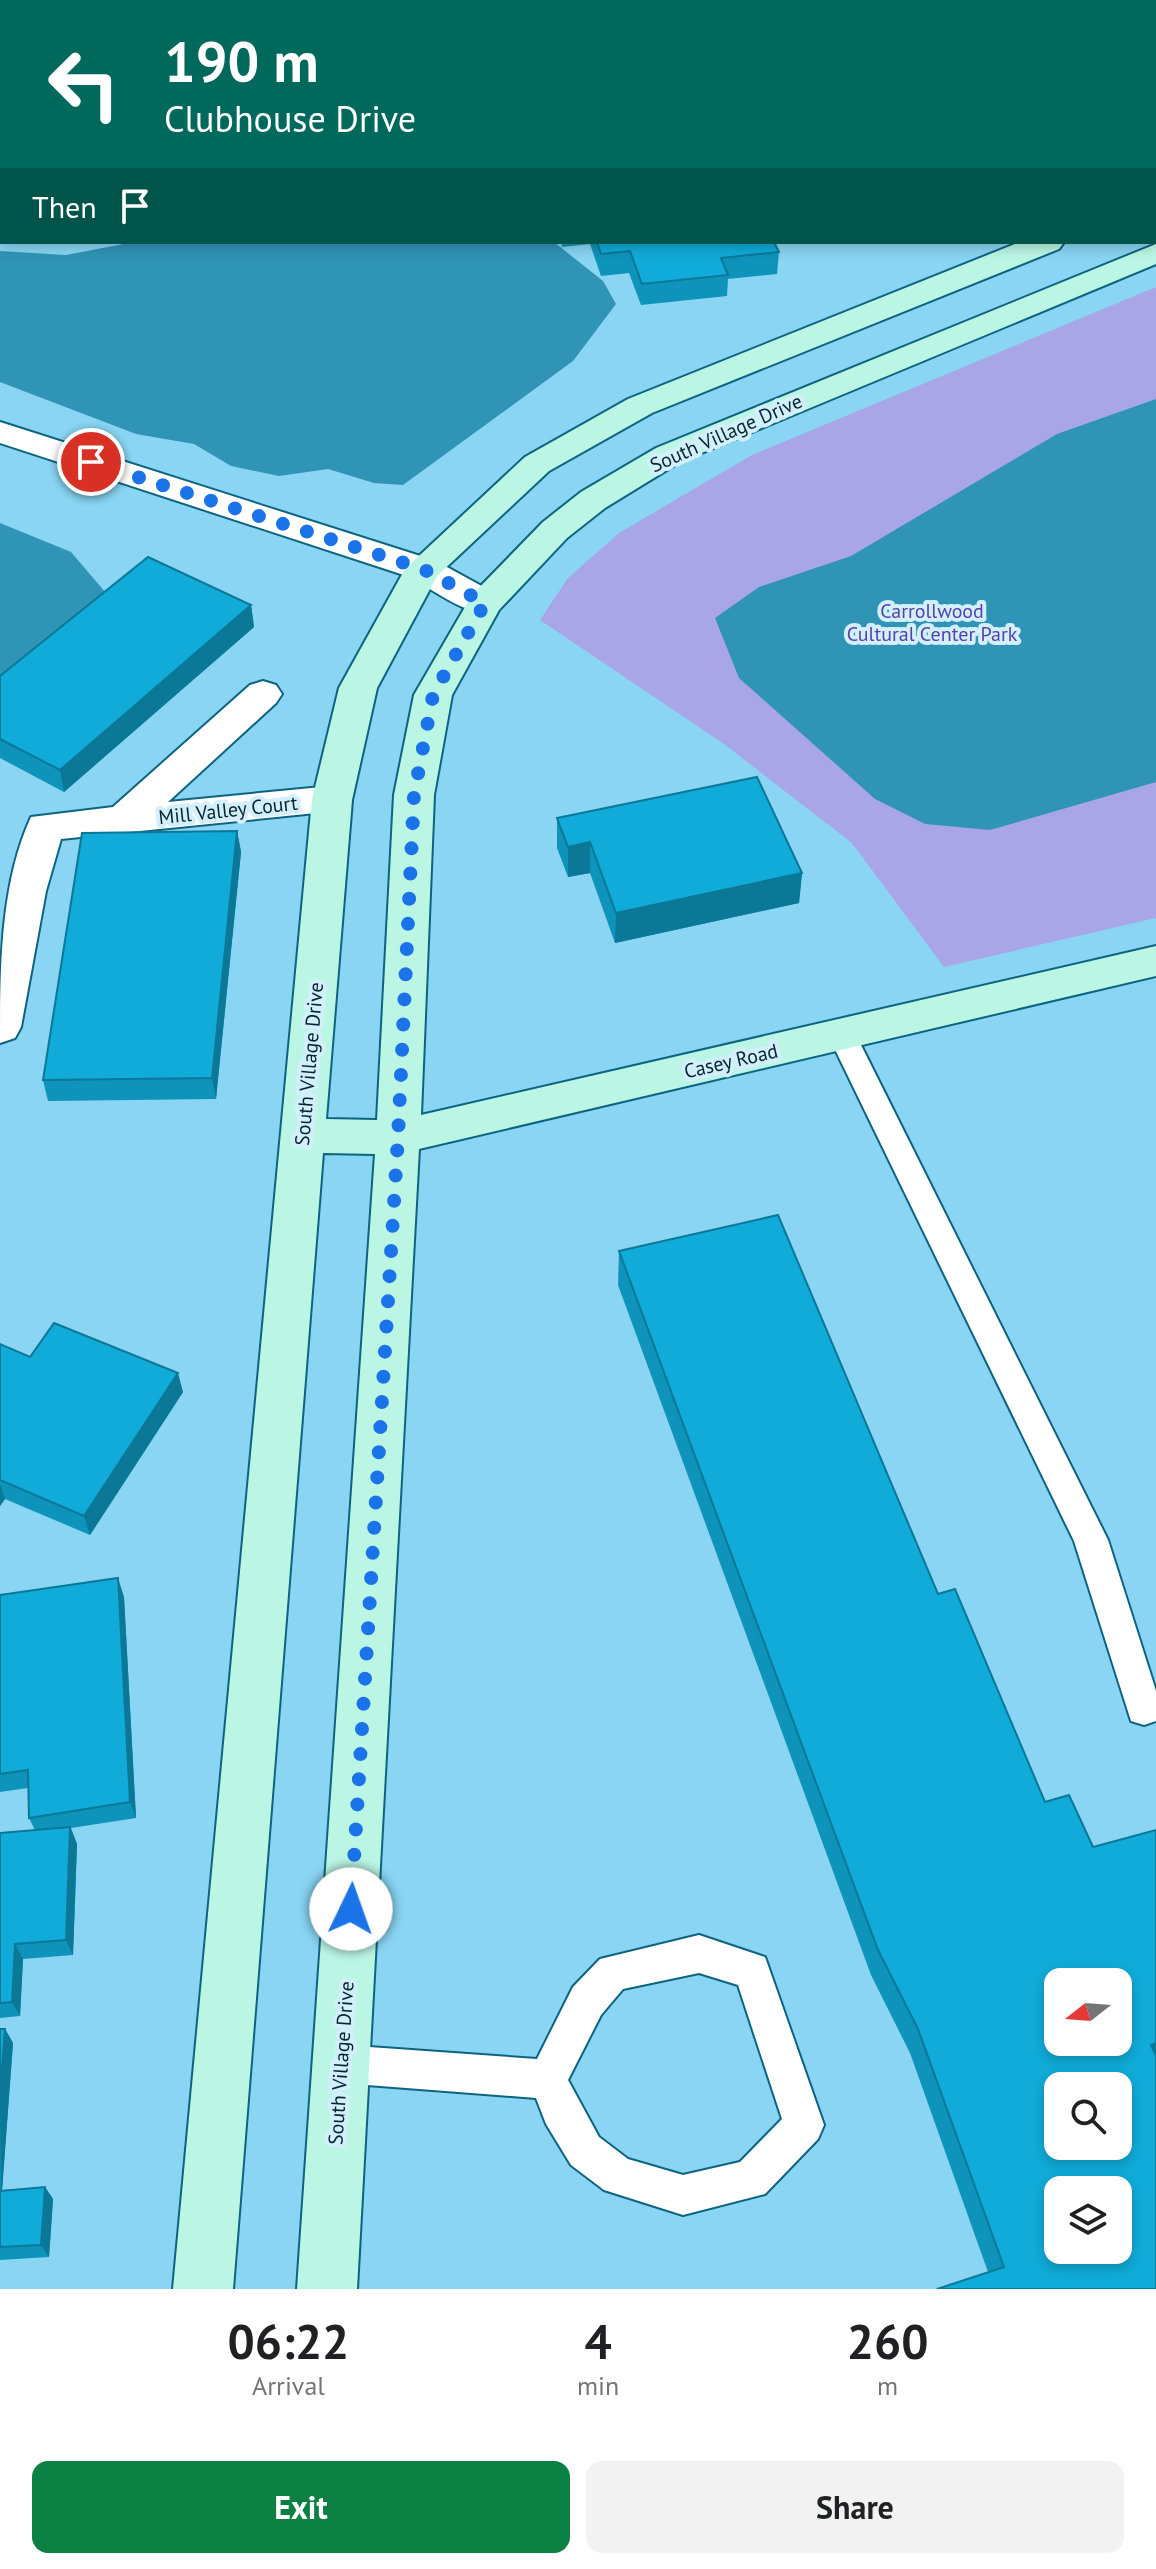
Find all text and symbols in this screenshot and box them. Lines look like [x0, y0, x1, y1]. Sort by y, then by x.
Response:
text: 190 m [164, 25, 319, 97]
icon: left [32, 32, 136, 136]
text: Clubhouse Drive [164, 95, 416, 142]
icon: arrive [113, 184, 157, 228]
text: Then [32, 187, 97, 226]
street label: South Village Drive [646, 388, 806, 478]
pin [57, 428, 125, 496]
icon: arrive [69, 440, 113, 484]
park label: Carrollwood Cultural Center Park [847, 598, 1018, 647]
street label: Mill Valley Court [157, 790, 299, 830]
street label: South Village Drive [289, 981, 329, 1147]
street label: Casey Road [682, 1038, 780, 1084]
position arrow [309, 1867, 393, 1951]
north arrow [1044, 1968, 1132, 2056]
map controls [1044, 1968, 1132, 2264]
street label: South Village Drive [322, 1980, 360, 2146]
button: search [1044, 2072, 1132, 2160]
button: layers [1044, 2176, 1132, 2264]
text: 06:22 [228, 2310, 349, 2372]
text: 4 [584, 2310, 612, 2372]
text: 260 [847, 2310, 928, 2372]
text: Arrival [252, 2369, 325, 2402]
text: min [577, 2369, 619, 2402]
text: m [877, 2369, 898, 2402]
button: Exit [32, 2461, 570, 2553]
button: Share [586, 2461, 1124, 2553]

